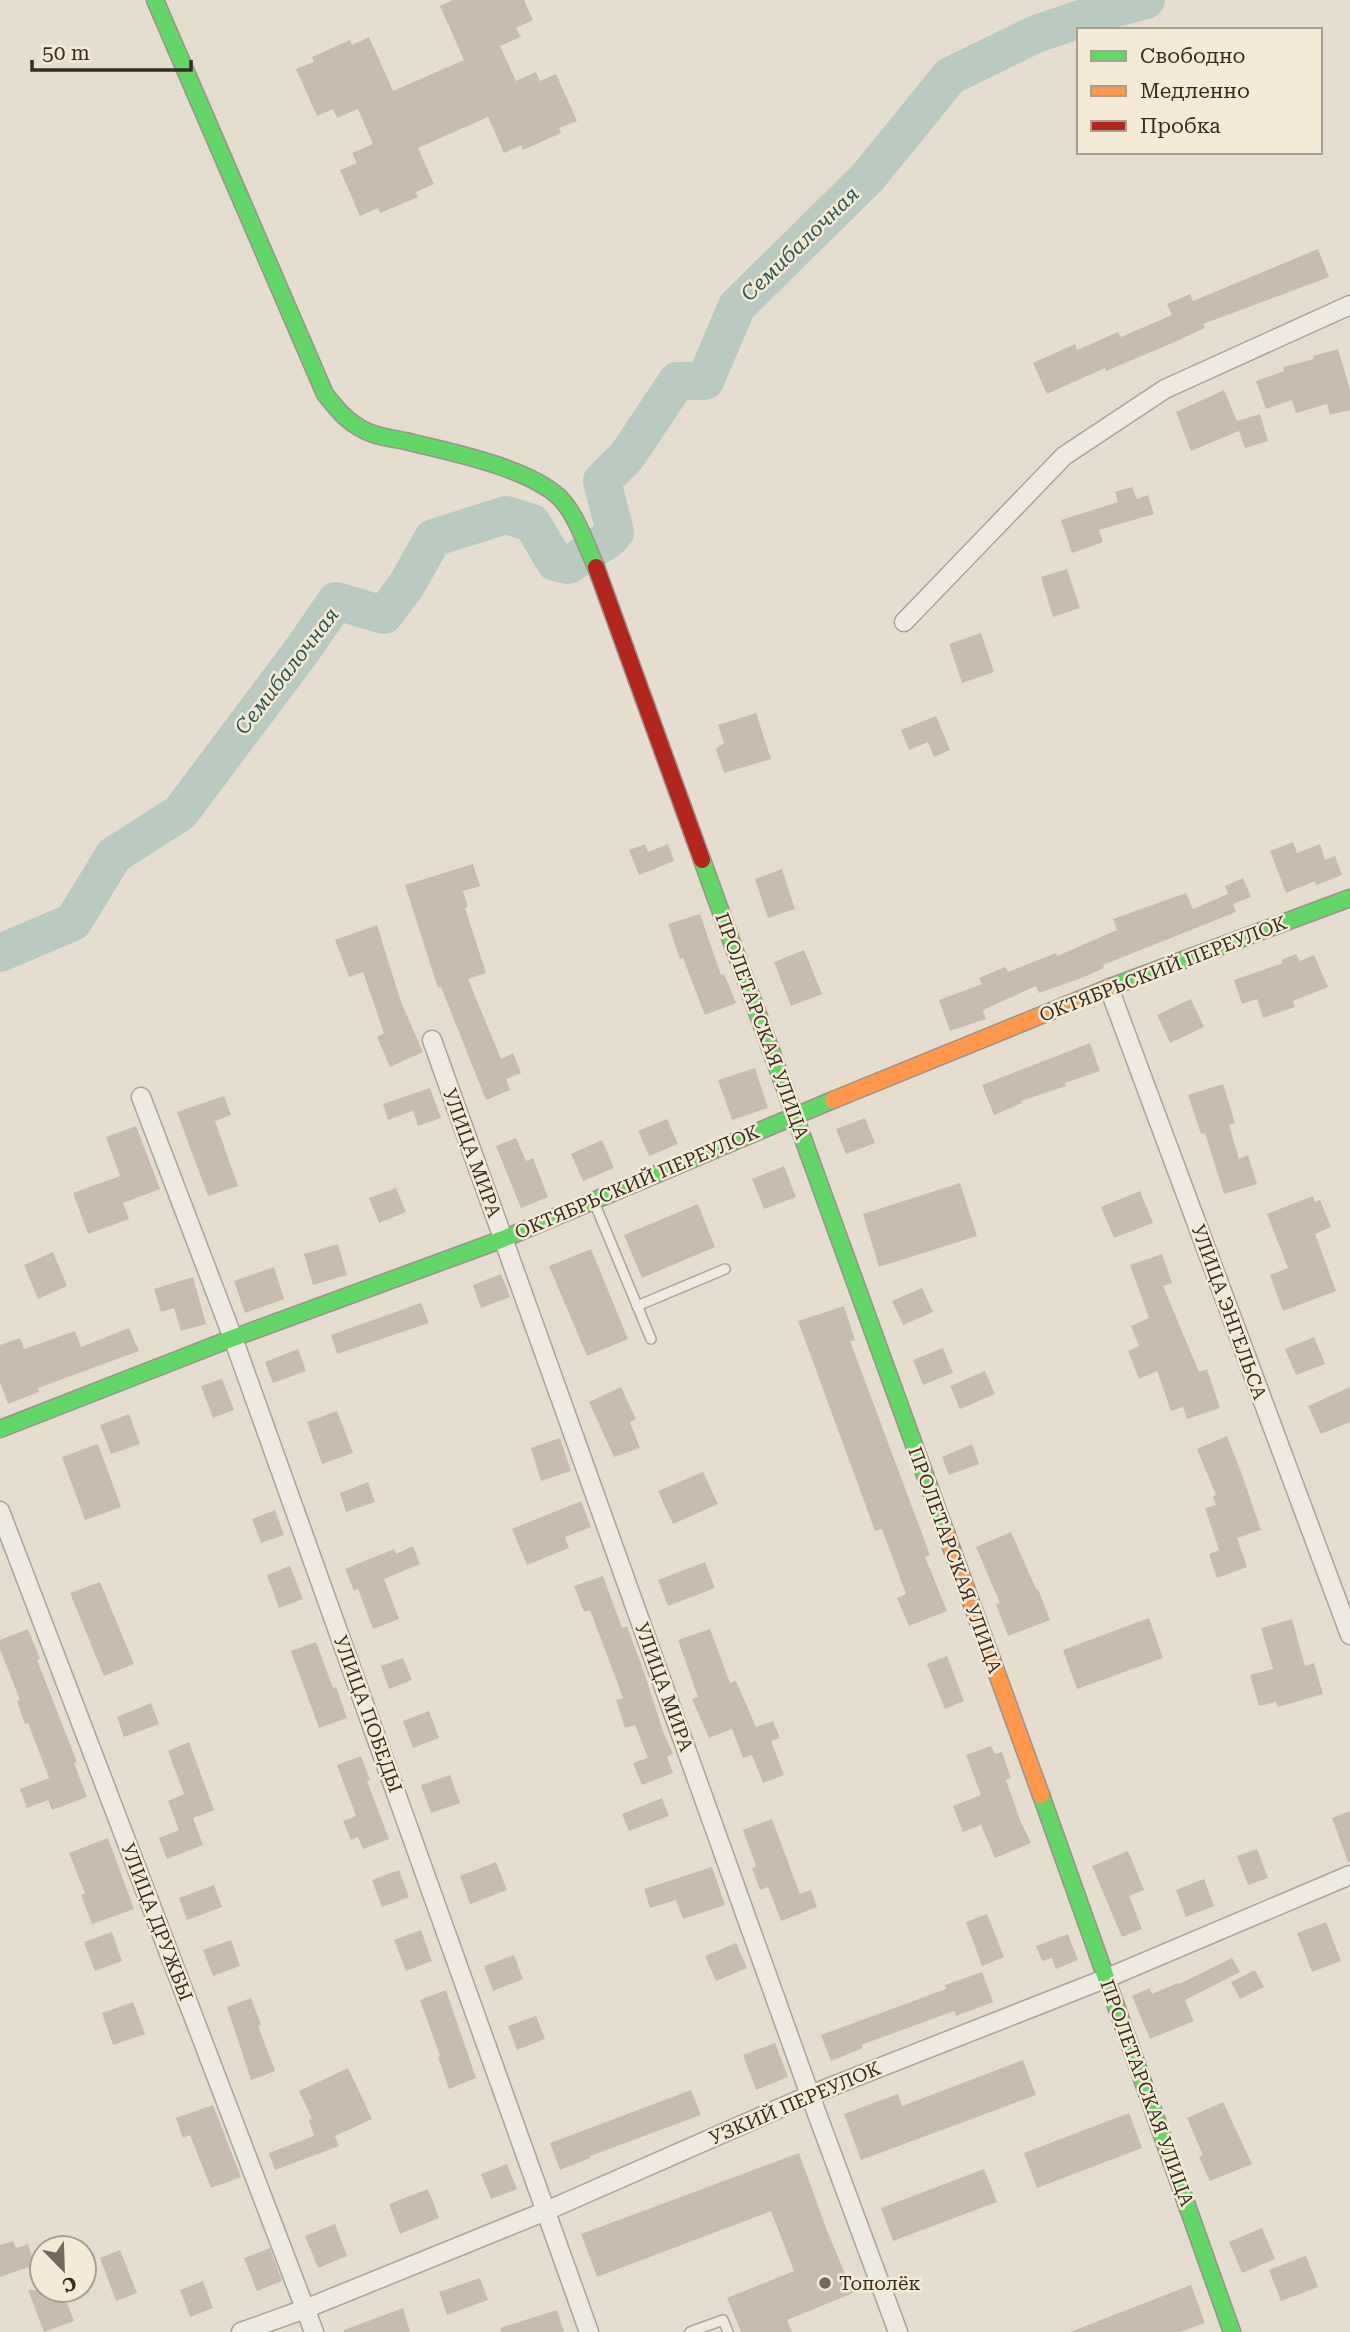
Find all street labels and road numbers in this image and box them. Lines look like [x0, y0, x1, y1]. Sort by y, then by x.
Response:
street label: ПРОЛЕТАРСКАЯ УЛИЦА [710, 910, 814, 1143]
street label: ОКТЯБРЬСКИЙ ПЕРЕУЛОК [1036, 911, 1290, 1027]
street label: УЛИЦА МИРА [438, 1085, 506, 1221]
street label: ОКТЯБРЬСКИЙ ПЕРЕУЛОК [511, 1120, 763, 1244]
street label: УЛИЦА ЭНГЕЛЬСА [1187, 1221, 1272, 1403]
street label: ПРОЛЕТАРСКАЯ УЛИЦА [903, 1444, 1007, 1677]
street label: УЛИЦА МИРА [630, 1619, 698, 1755]
street label: УЛИЦА ПОБЕДЫ [329, 1632, 407, 1796]
street label: УЛИЦА ДРУЖБЫ [116, 1840, 198, 2004]
street label: ПРОЛЕТАРСКАЯ УЛИЦА [1095, 1977, 1199, 2210]
street label: УЗКИЙ ПЕРЕУЛОК [706, 2056, 884, 2150]

